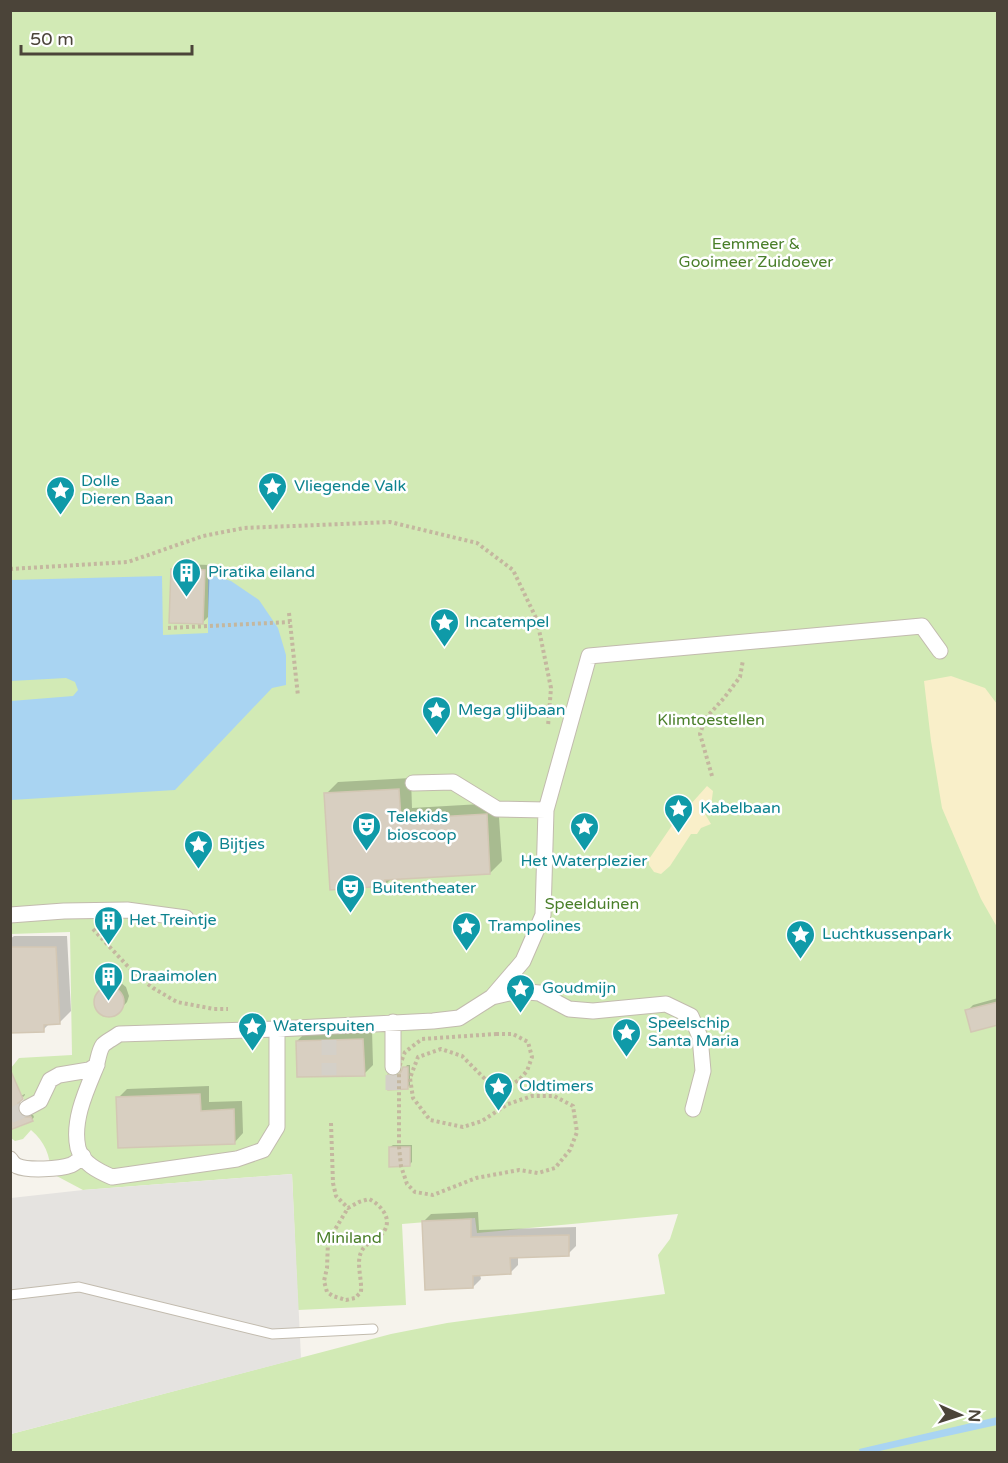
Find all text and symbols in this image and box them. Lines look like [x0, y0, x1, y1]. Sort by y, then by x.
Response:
scale bar [21, 18, 192, 56]
text: 50 m [30, 28, 74, 50]
park label: Eemmeer & Gooimeer Zuidoever [679, 234, 834, 272]
place icon: Vliegende Valk [257, 470, 289, 512]
place label: Dolle Dieren Baan [81, 471, 174, 509]
place icon: Dolle Dieren Baan [44, 474, 76, 516]
place label: Vliegende Valk [294, 476, 406, 496]
building icon: Piratika eiland [171, 556, 203, 598]
place label: Piratika eiland [208, 562, 315, 582]
place icon: Incatempel [428, 606, 460, 648]
place label: Incatempel [465, 612, 549, 632]
place icon: Mega glijbaan [421, 694, 453, 736]
place label: Mega glijbaan [458, 700, 566, 720]
park label: Klimtoestellen [657, 710, 765, 730]
place icon: Kabelbaan [663, 792, 695, 834]
place label: Kabelbaan [700, 798, 781, 818]
place label: Telekids bioscoop [387, 807, 457, 845]
theatre icon: Telekids bioscoop [350, 810, 382, 852]
place icon: Het Waterplezier [568, 810, 600, 852]
place icon: Bijtjes [182, 828, 214, 870]
place label: Bijtjes [219, 834, 265, 854]
place label: Het Waterplezier [521, 851, 648, 871]
theatre icon: Buitentheater [335, 872, 367, 914]
place label: Buitentheater [372, 878, 477, 898]
park label: Speelduinen [545, 894, 639, 914]
building icon: Het Treintje [92, 904, 124, 946]
place label: Het Treintje [129, 910, 217, 930]
place icon: Trampolines [451, 910, 483, 952]
place label: Trampolines [488, 916, 581, 936]
place icon: Luchtkussenpark [785, 918, 817, 960]
place label: Luchtkussenpark [822, 924, 952, 944]
building icon: Draaimolen [93, 960, 125, 1002]
place label: Draaimolen [130, 966, 217, 986]
place icon: Goudmijn [505, 972, 537, 1014]
place label: Goudmijn [542, 978, 616, 998]
place icon: Waterspuiten [236, 1010, 268, 1052]
place label: Speelschip Santa Maria [648, 1013, 739, 1051]
place label: Waterspuiten [273, 1016, 375, 1036]
place icon: Speelschip Santa Maria [611, 1016, 643, 1058]
place icon: Oldtimers [482, 1070, 514, 1112]
place label: Oldtimers [519, 1076, 594, 1096]
park label: Miniland [316, 1228, 382, 1248]
north arrow [930, 1385, 990, 1445]
text: N [964, 1409, 984, 1423]

